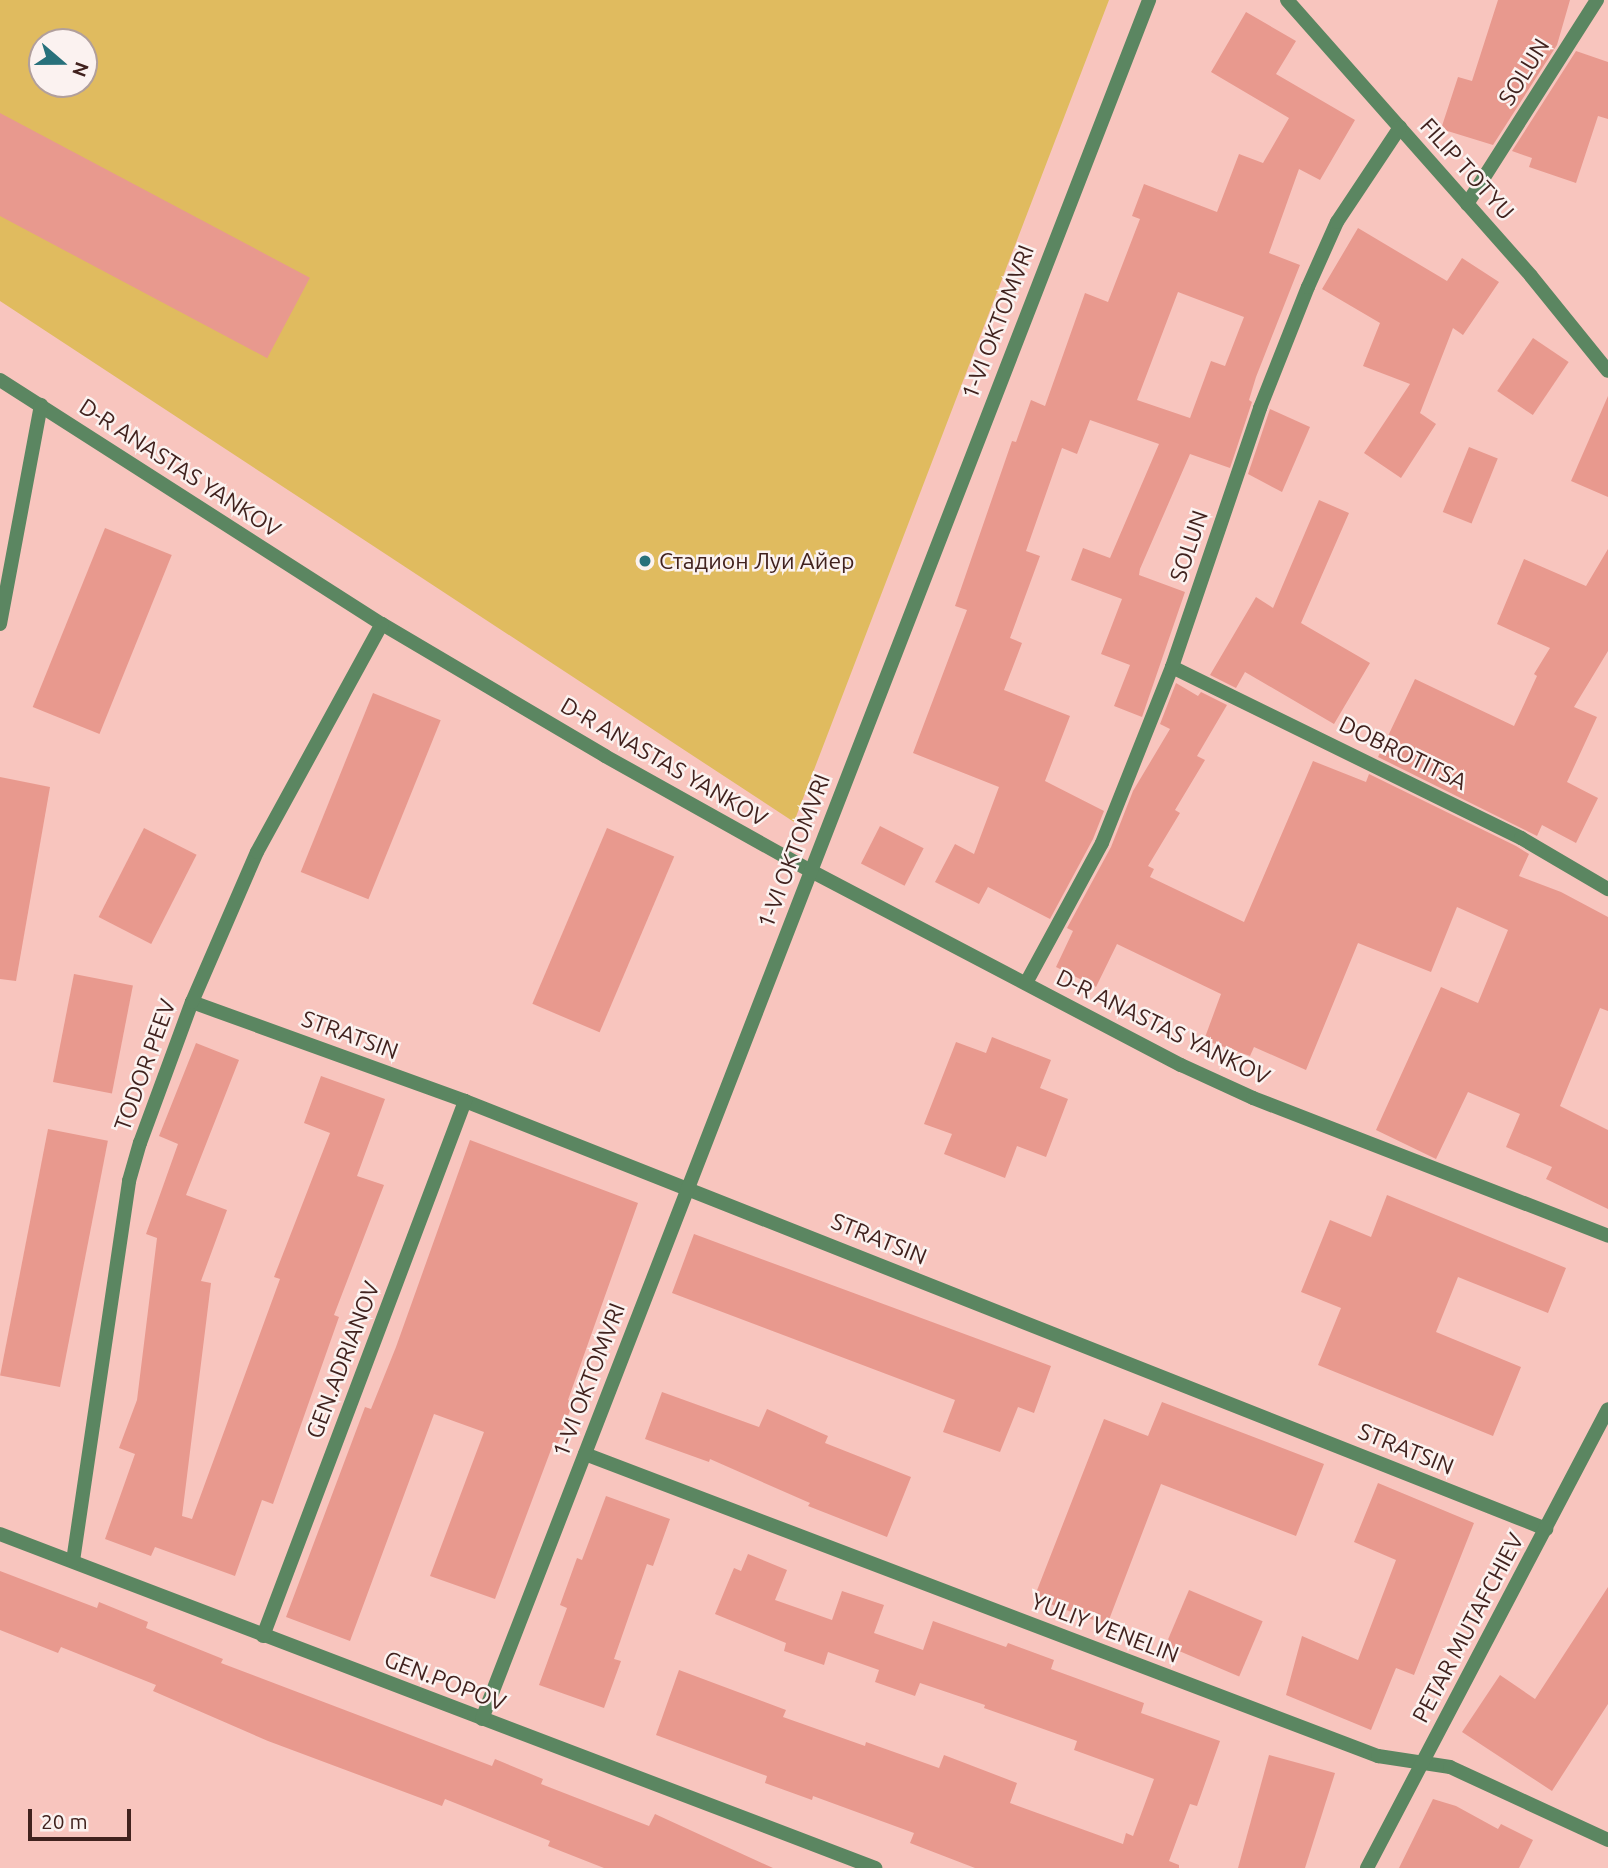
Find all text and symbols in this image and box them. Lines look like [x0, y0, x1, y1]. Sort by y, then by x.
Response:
north arrow [28, 28, 98, 98]
street label: SOLUN [1493, 33, 1555, 111]
text: N [68, 59, 94, 80]
street label: FILIP TOTYU [1414, 113, 1520, 225]
street label: 1-VI OKTOMVRI [956, 241, 1040, 403]
street label: D-R ANASTAS YANKOV [74, 393, 286, 543]
street label: SOLUN [1164, 507, 1214, 585]
place label: Стадион Луи Айер [659, 547, 855, 575]
marker: Стадион Луи Айер [637, 553, 653, 569]
street label: D-R ANASTAS YANKOV [556, 692, 772, 832]
street label: DOBROTITSA [1335, 710, 1471, 796]
street label: 1-VI OKTOMVRI [752, 770, 836, 932]
street label: D-R ANASTAS YANKOV [1052, 963, 1274, 1091]
street label: TODOR PEEV [108, 995, 182, 1135]
street label: STRATSIN [298, 1005, 402, 1065]
street label: STRATSIN [827, 1207, 931, 1271]
street label: GEN.ADRIANOV [300, 1278, 386, 1442]
street label: 1-VI OKTOMVRI [547, 1299, 631, 1461]
street label: STRATSIN [1354, 1417, 1458, 1481]
street label: PETAR MUTAFCHIEV [1406, 1529, 1530, 1727]
street label: YULIY VENELIN [1027, 1587, 1183, 1669]
street label: GEN.POPOV [380, 1645, 510, 1717]
scale bar [32, 1794, 135, 1838]
text: 20 m [41, 1809, 88, 1833]

